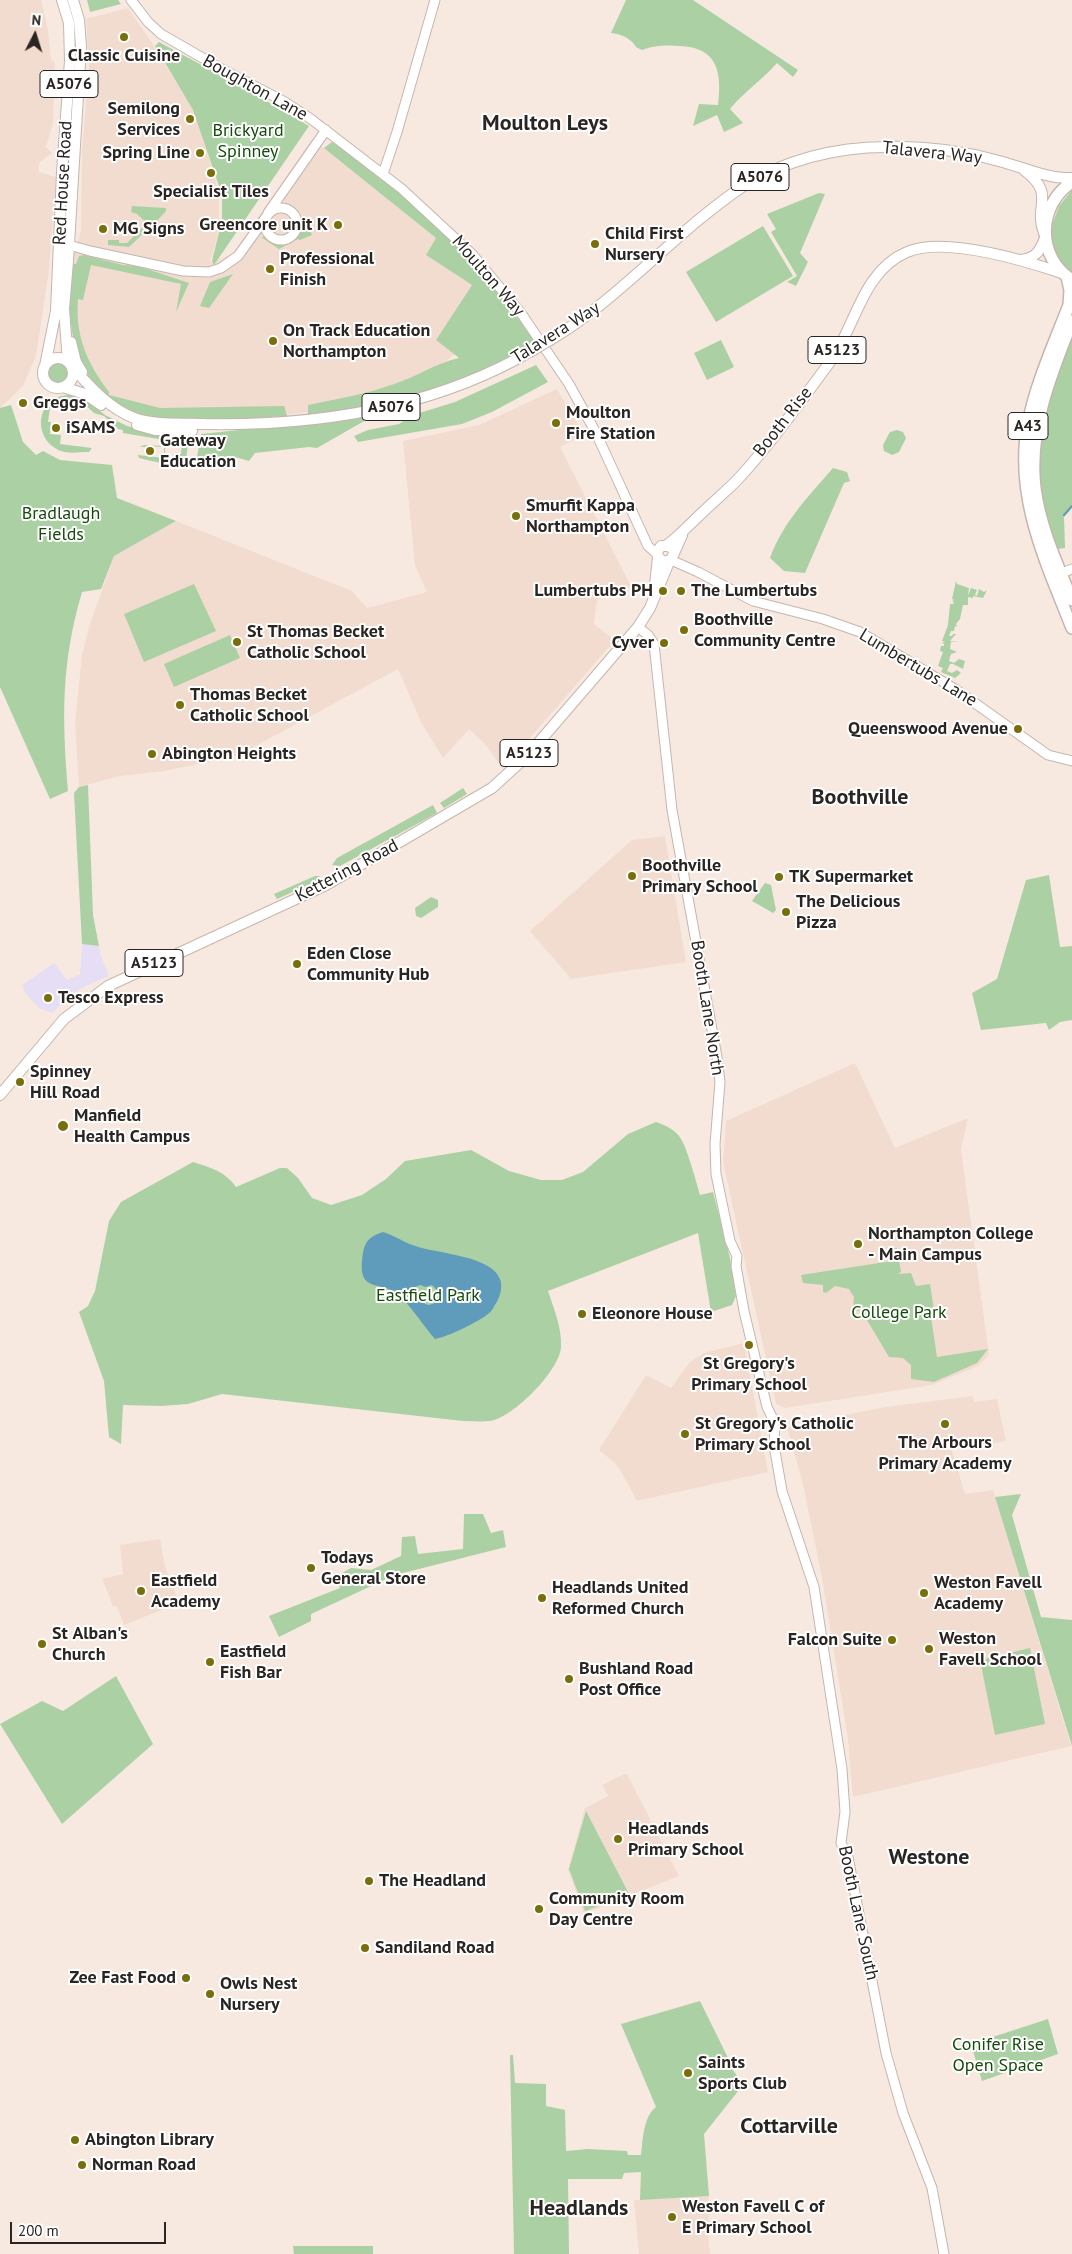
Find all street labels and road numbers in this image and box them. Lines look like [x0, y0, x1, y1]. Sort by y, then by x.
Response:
street label: Boughton Lane [199, 50, 311, 126]
road number: A5076 [40, 70, 98, 98]
street label: Red House Road [49, 120, 77, 246]
street label: Talavera Way [881, 137, 983, 169]
road number: A5076 [731, 163, 789, 190]
street label: Moulton Way [447, 231, 529, 321]
street label: Talavera Way [508, 297, 604, 369]
road number: A5123 [808, 336, 866, 364]
street label: Booth Rise [749, 383, 817, 461]
road number: A5076 [362, 394, 420, 421]
road number: A43 [1008, 412, 1048, 440]
street label: Lumbertubs Lane [855, 624, 981, 712]
road number: A5123 [500, 740, 558, 766]
street label: Kettering Road [292, 835, 402, 907]
street label: Booth Lane North [686, 939, 728, 1077]
road number: A5123 [125, 950, 183, 976]
street label: Booth Lane South [833, 1844, 883, 1982]

